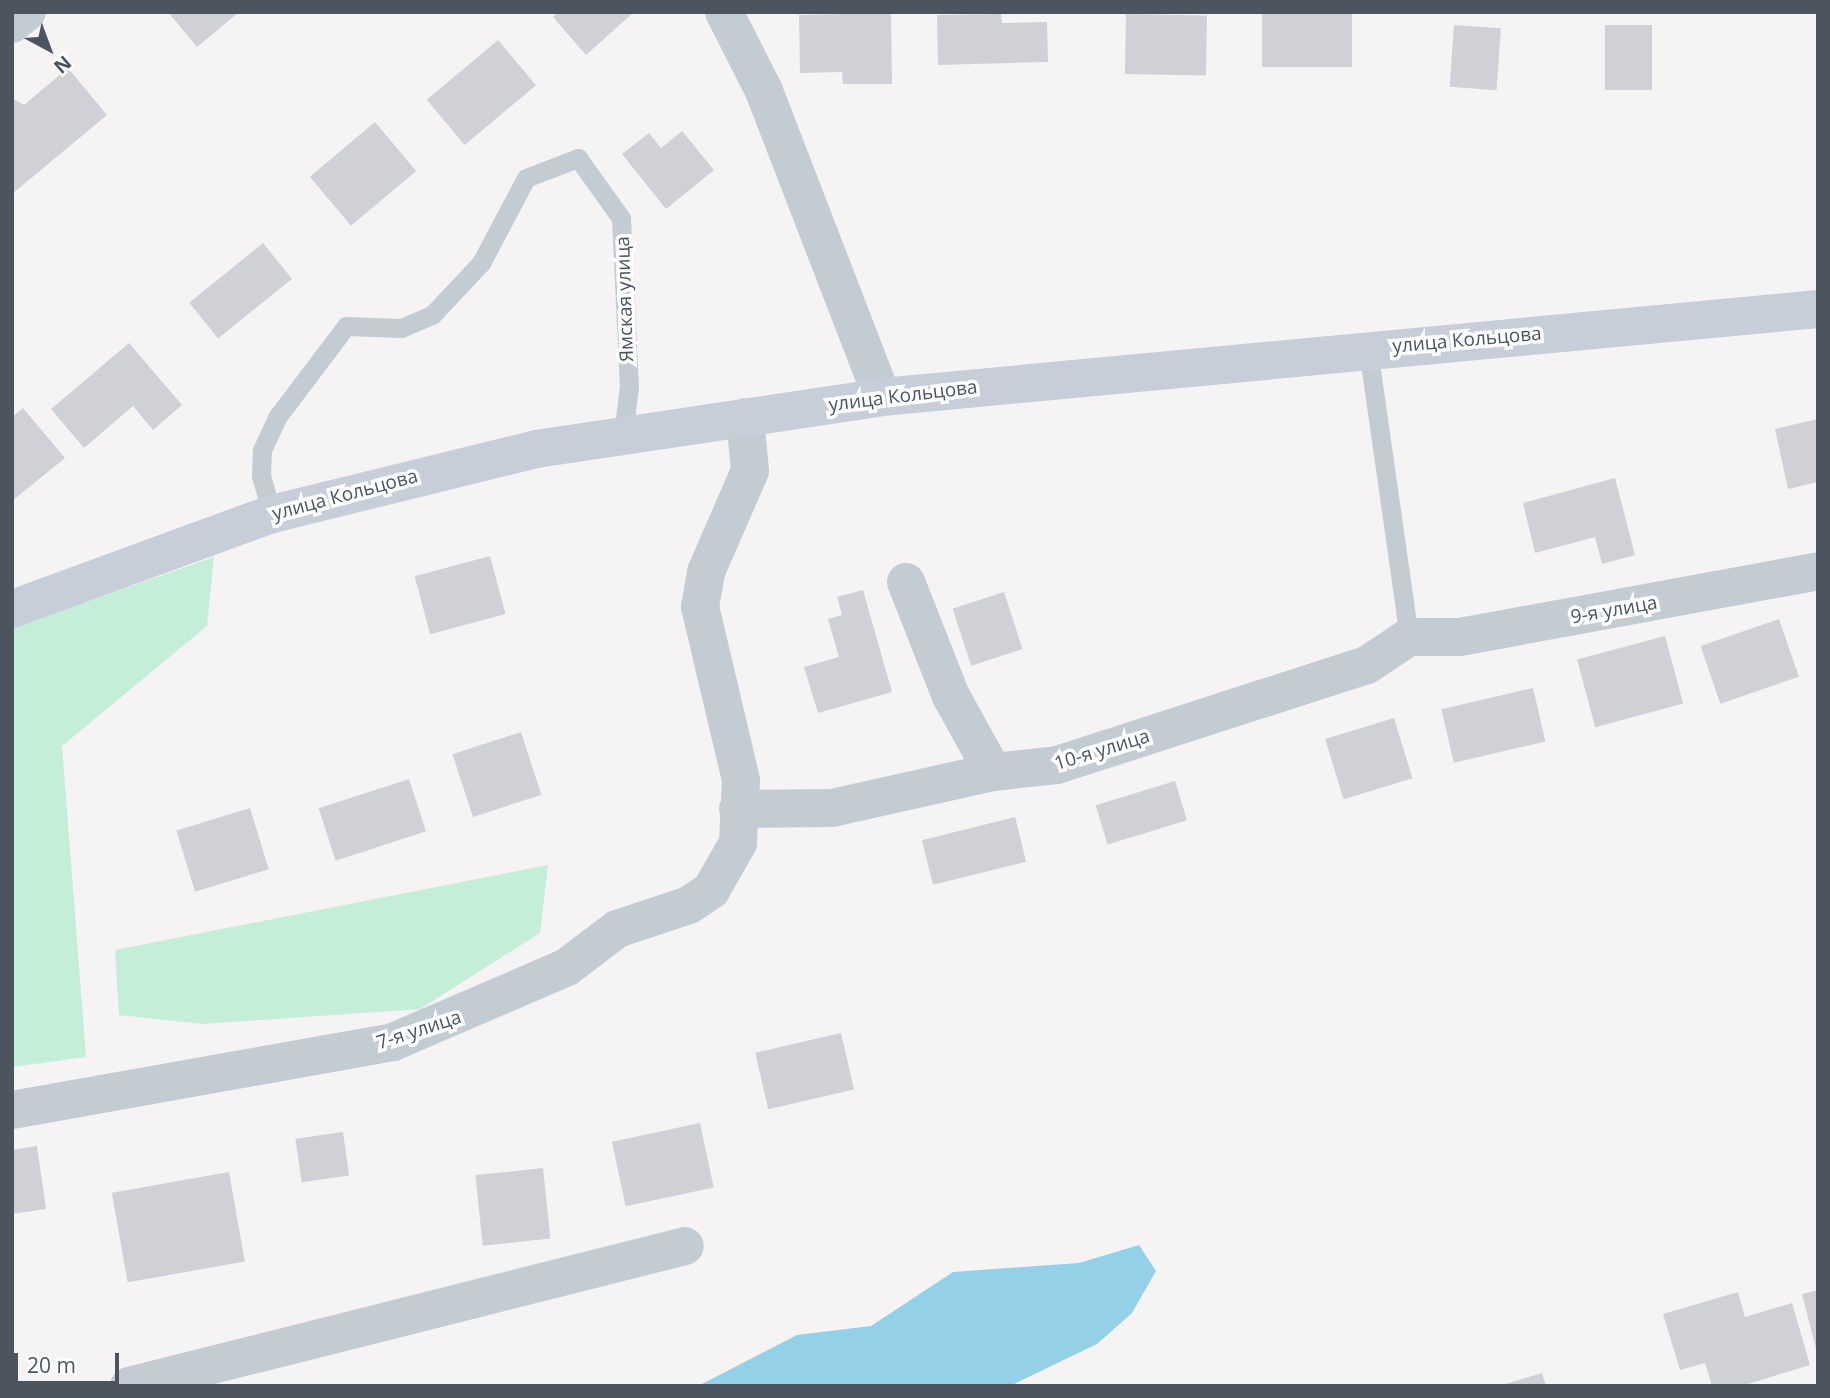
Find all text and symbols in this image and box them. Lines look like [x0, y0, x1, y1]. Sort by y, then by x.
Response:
north arrow [14, 14, 84, 84]
text: N [48, 50, 77, 80]
street label: Ямская улица [611, 236, 639, 362]
street label: улица Кольцова [1391, 322, 1543, 358]
street label: улица Кольцова [827, 376, 979, 416]
street label: улица Кольцова [270, 465, 420, 525]
street label: 9-я улица [1569, 591, 1659, 629]
street label: 10-я улица [1052, 725, 1152, 775]
street label: 7-я улица [374, 1006, 464, 1054]
scale bar [18, 1338, 122, 1382]
text: 20 m [27, 1351, 76, 1379]

